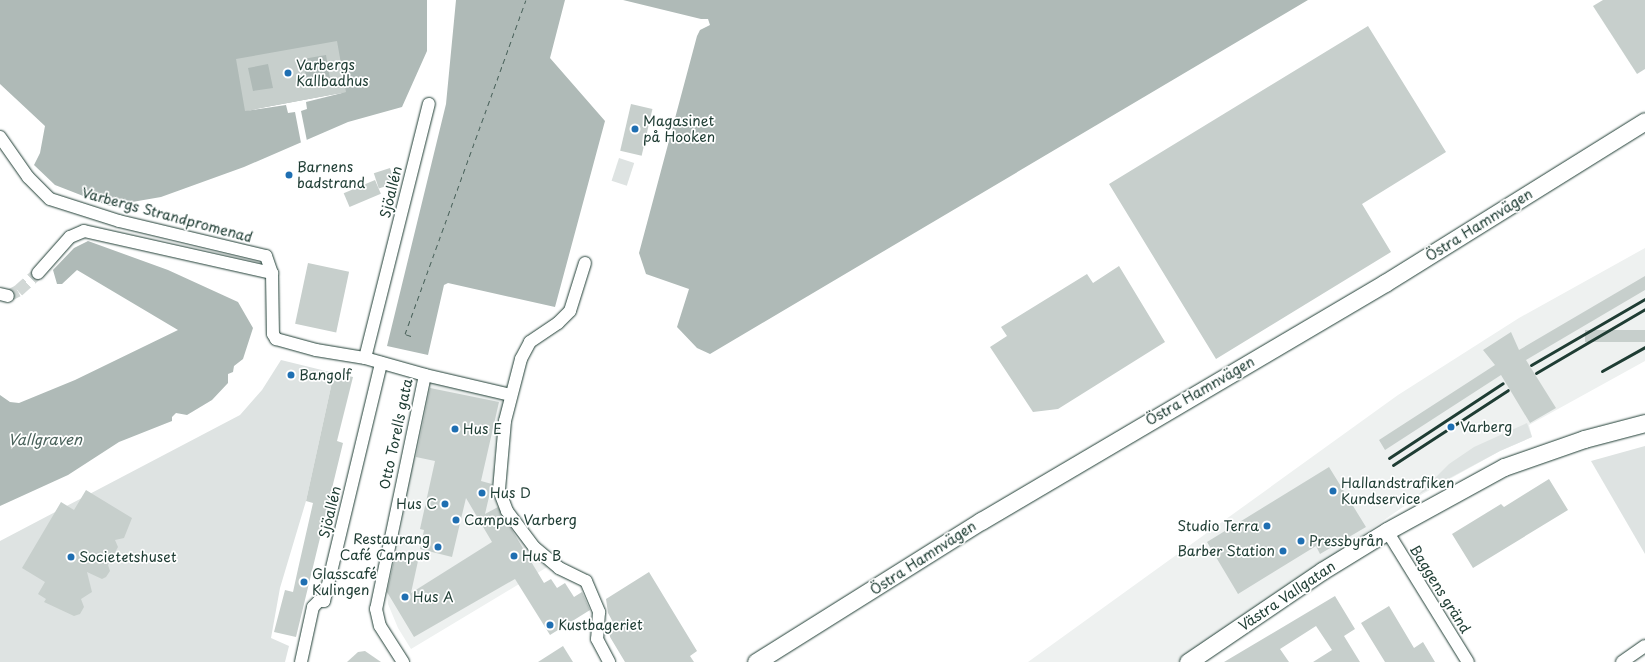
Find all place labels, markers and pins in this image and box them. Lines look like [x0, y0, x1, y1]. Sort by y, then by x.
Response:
place label: Varbergs Kallbadhus [296, 57, 369, 90]
marker: Varbergs Kallbadhus [283, 68, 293, 78]
place label: Magasinet på Hooken [643, 113, 715, 146]
marker: Magasinet på Hooken [630, 124, 640, 134]
place label: Barnens badstrand [297, 159, 365, 192]
marker: Barnens badstrand [284, 170, 294, 180]
place label: Bangolf [299, 367, 351, 383]
marker: Bangolf [286, 370, 296, 380]
place label: Varberg [1460, 419, 1512, 435]
place label: Hus E [463, 421, 502, 437]
marker: Varberg [1445, 421, 1457, 433]
marker: Hus E [450, 424, 460, 434]
place label: Hallandstrafiken Kundservice [1341, 475, 1454, 508]
place label: Hus D [490, 485, 531, 501]
marker: Hallandstrafiken Kundservice [1328, 486, 1338, 496]
marker: Hus D [477, 488, 487, 498]
place label: Hus C [396, 496, 437, 512]
marker: Hus C [440, 499, 450, 509]
place label: Campus Varberg [464, 512, 576, 528]
marker: Campus Varberg [451, 515, 461, 525]
place label: Studio Terra [1176, 518, 1259, 534]
marker: Studio Terra [1262, 521, 1272, 531]
place label: Restaurang Café Campus [339, 531, 430, 564]
place label: Pressbyrån [1309, 533, 1384, 549]
marker: Pressbyrån [1296, 536, 1306, 546]
marker: Restaurang Café Campus [433, 542, 443, 552]
place label: Barber Station [1176, 543, 1275, 559]
marker: Barber Station [1278, 546, 1288, 556]
place label: Hus B [522, 548, 561, 564]
place label: Societetshuset [79, 549, 177, 565]
marker: Hus B [509, 551, 519, 561]
marker: Societetshuset [66, 552, 76, 562]
place label: Glasscafé Kulingen [312, 566, 377, 598]
marker: Glasscafé Kulingen [299, 577, 309, 587]
place label: Hus A [413, 589, 454, 605]
marker: Hus A [400, 592, 410, 602]
place label: Kustbageriet [558, 617, 643, 633]
marker: Kustbageriet [545, 620, 555, 630]

